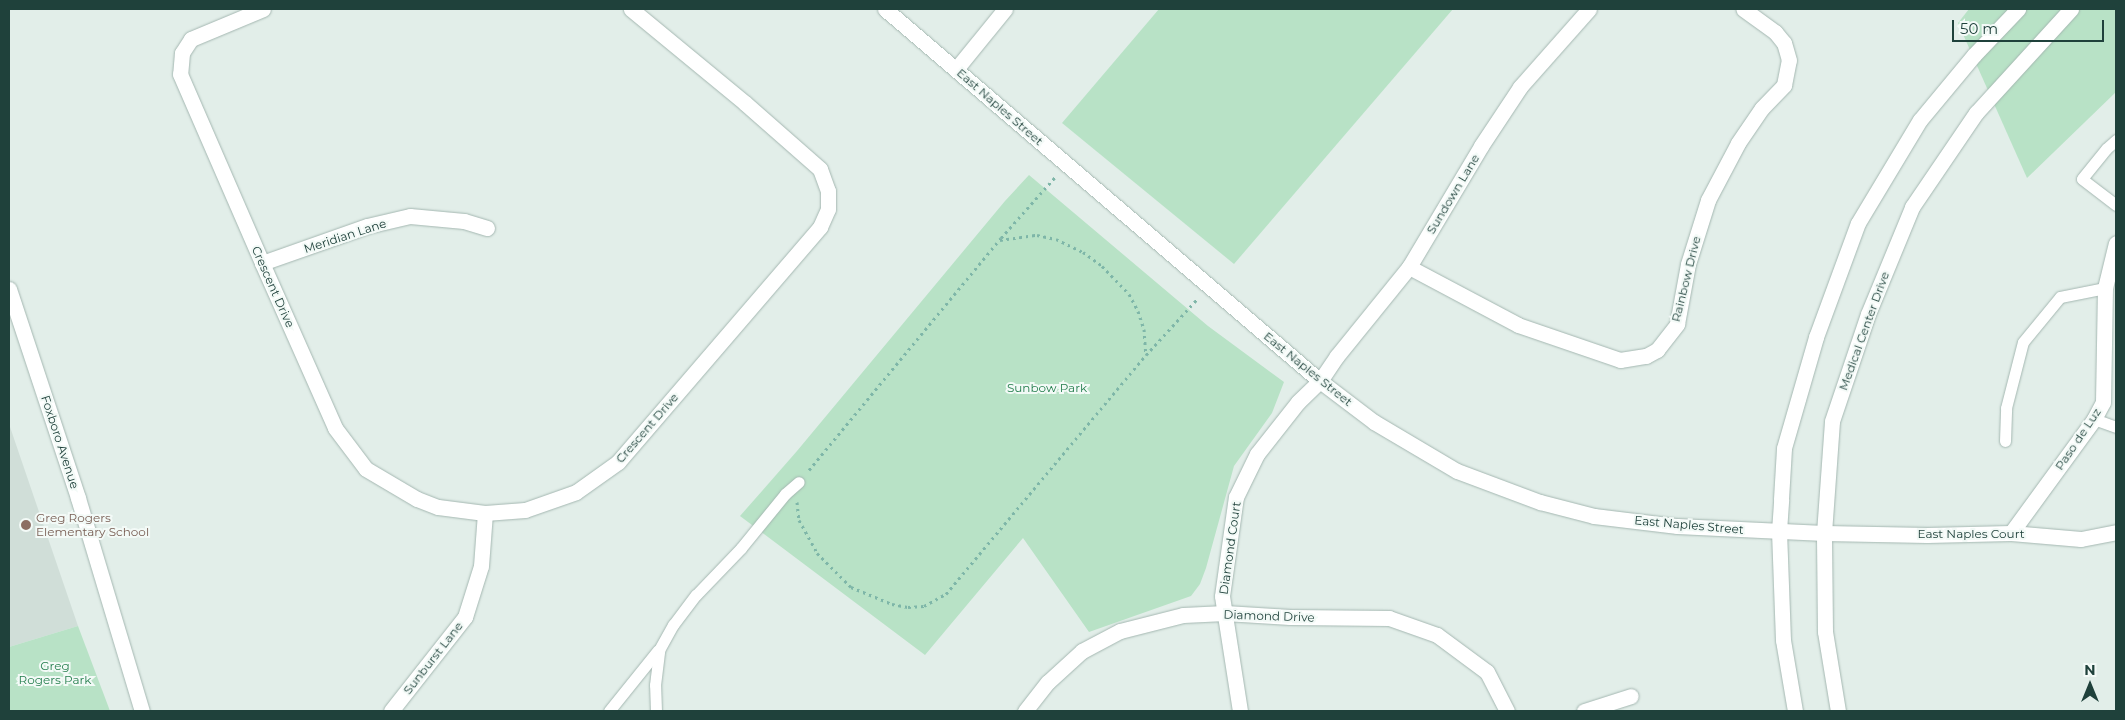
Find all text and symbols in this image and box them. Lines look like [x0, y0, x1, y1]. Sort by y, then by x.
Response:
scale bar [1955, 10, 2108, 42]
text: 50 m [1960, 19, 1998, 38]
street label: East Naples Street [954, 66, 1046, 148]
street label: Sundown Lane [1424, 152, 1482, 236]
street label: Meridian Lane [302, 216, 388, 256]
street label: Rainbow Drive [1668, 235, 1704, 323]
street label: Crescent Drive [249, 244, 297, 330]
street label: Medical Center Drive [1836, 270, 1892, 392]
street label: East Naples Street [1261, 329, 1355, 409]
park label: Sunbow Park [1007, 381, 1087, 395]
street label: Crescent Drive [613, 390, 681, 466]
street label: Foxboro Avenue [38, 393, 82, 491]
street label: Paso de Luz [2052, 405, 2104, 473]
street label: Diamond Court [1216, 501, 1244, 595]
place label: Greg Rogers Elementary School [36, 511, 149, 539]
street label: East Naples Street [1634, 513, 1744, 537]
marker: Greg Rogers Elementary School [20, 519, 32, 531]
street label: East Naples Court [1917, 527, 2025, 541]
street label: Diamond Drive [1223, 607, 1315, 625]
street label: Sunburst Lane [400, 619, 466, 697]
park label: Greg Rogers Park [19, 659, 91, 687]
north arrow [2065, 660, 2115, 710]
text: N [2084, 661, 2096, 679]

